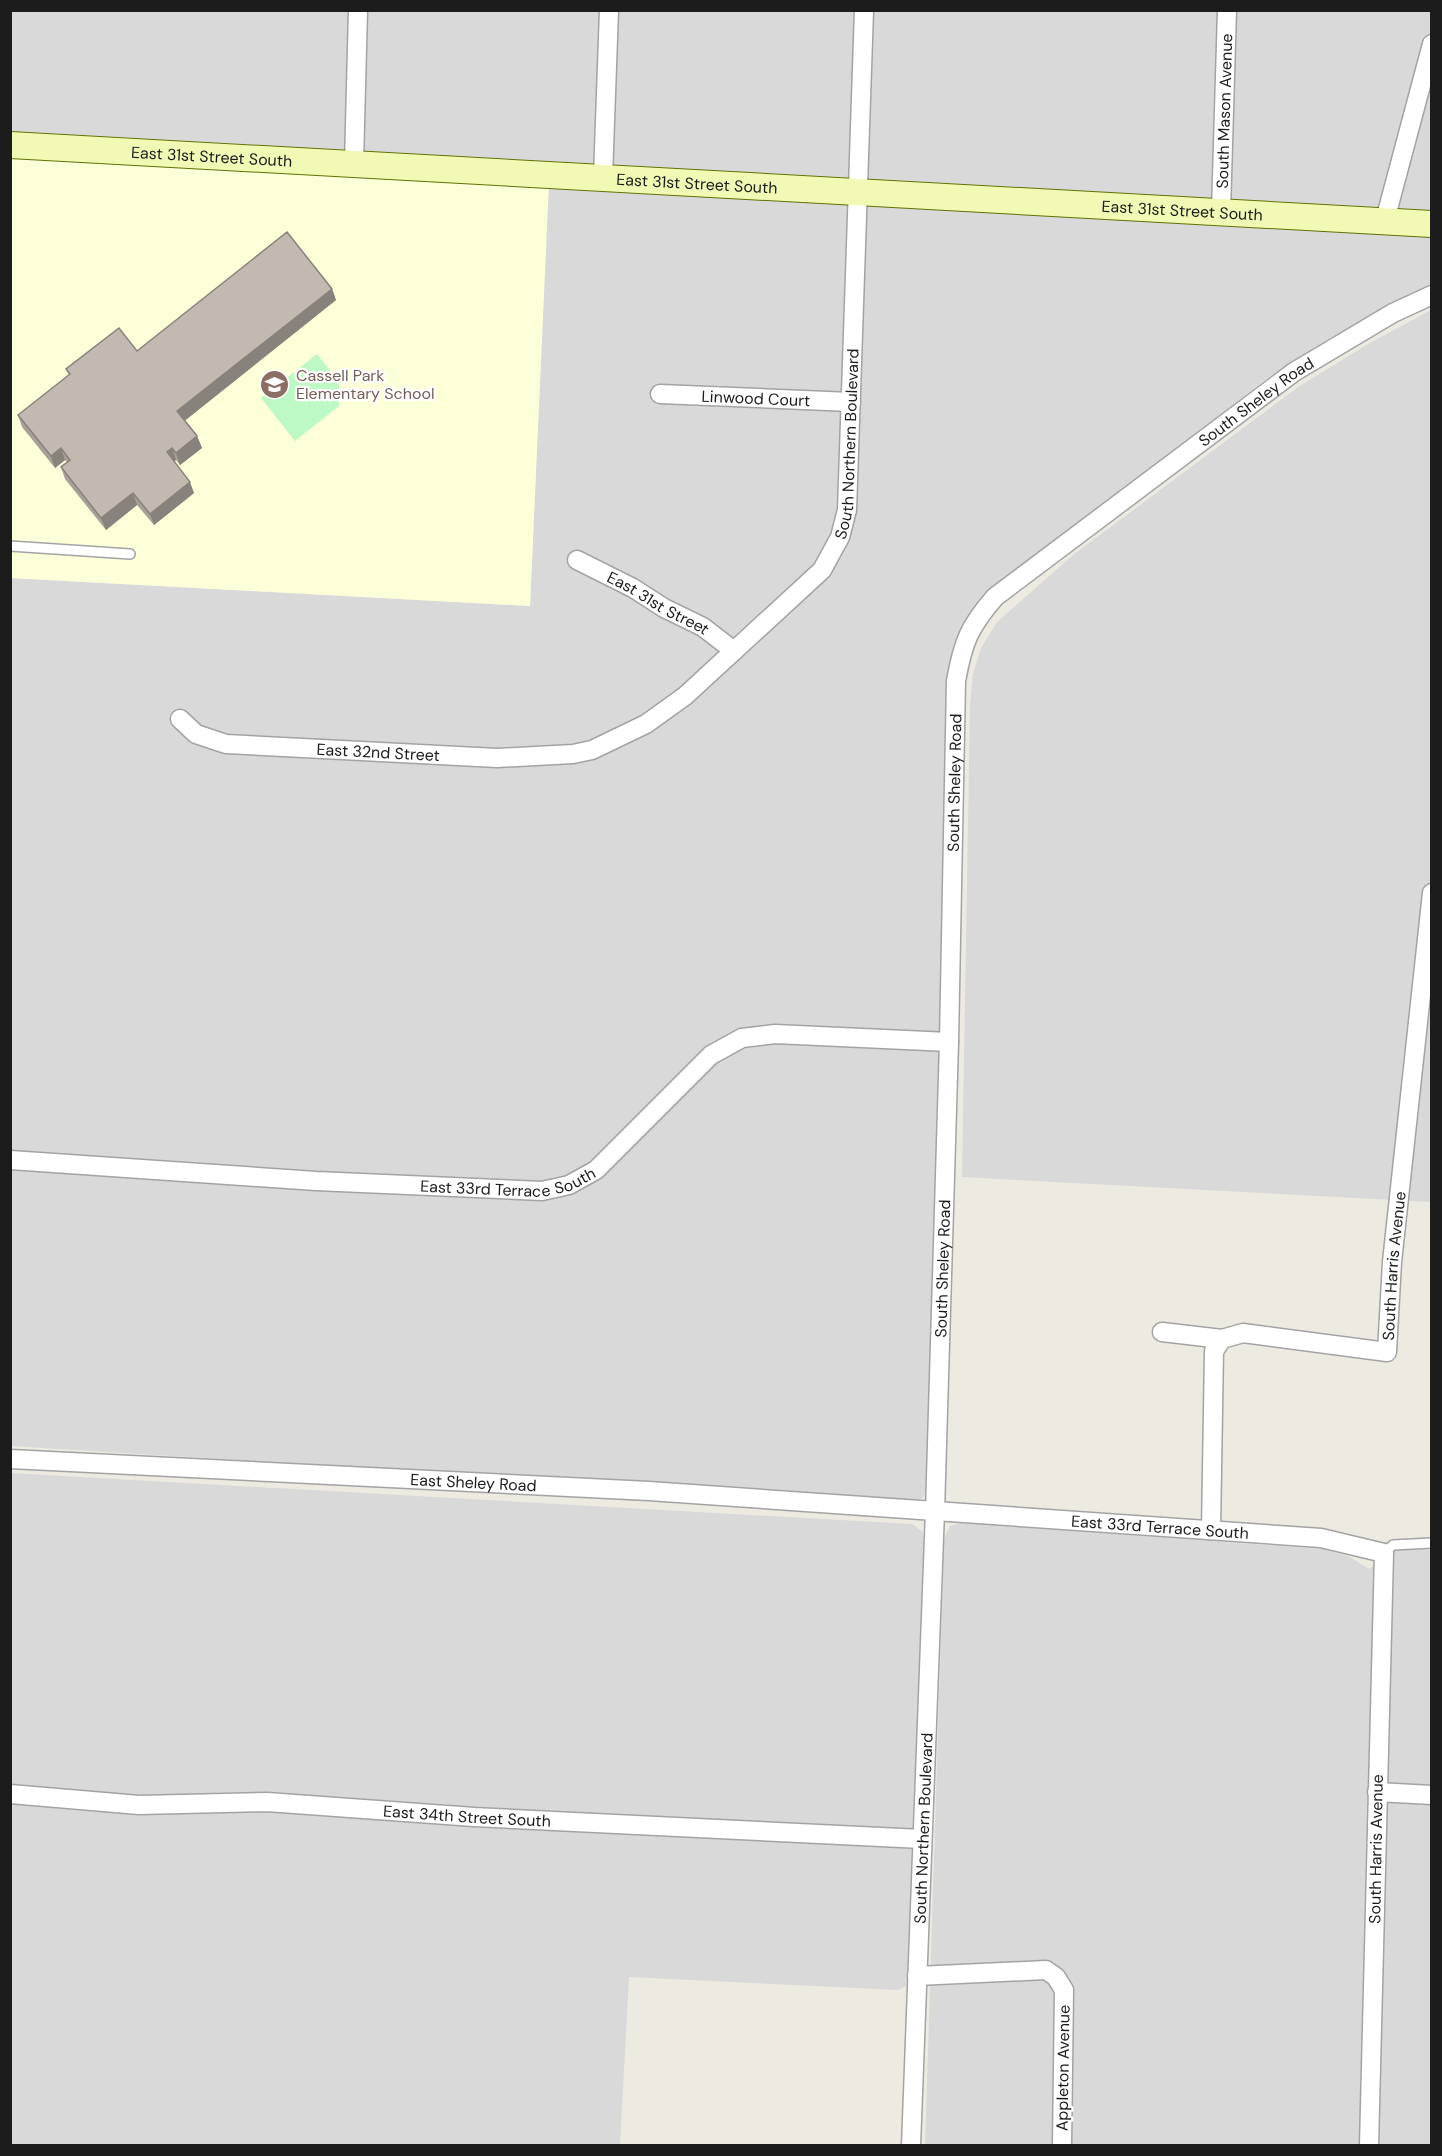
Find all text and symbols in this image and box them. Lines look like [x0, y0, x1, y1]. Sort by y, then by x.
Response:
street label: South Mason Avenue [1211, 33, 1237, 189]
street label: East 31st Street South [130, 141, 293, 171]
street label: East 31st Street South [616, 168, 778, 198]
street label: East 31st Street South [1101, 195, 1263, 225]
street label: South Northern Boulevard [829, 348, 863, 541]
street label: South Sheley Road [1194, 352, 1317, 451]
place label: Cassell Park Elementary School [296, 365, 434, 404]
school or university icon: Cassell Park Elementary School [259, 368, 291, 400]
street label: Linwood Court [701, 385, 811, 411]
street label: East 31st Street [604, 566, 714, 639]
street label: South Sheley Road [942, 713, 966, 852]
street label: East 32nd Street [316, 738, 440, 766]
street label: East 33rd Terrace South [420, 1162, 599, 1201]
street label: South Harris Avenue [1377, 1190, 1410, 1341]
street label: South Sheley Road [930, 1199, 955, 1338]
street label: East Sheley Road [410, 1469, 537, 1496]
street label: East 33rd Terrace South [1070, 1510, 1249, 1543]
street label: South Northern Boulevard [909, 1732, 937, 1924]
street label: South Harris Avenue [1364, 1774, 1388, 1924]
street label: East 34th Street South [382, 1800, 551, 1831]
street label: Appleton Avenue [1051, 2005, 1075, 2131]

